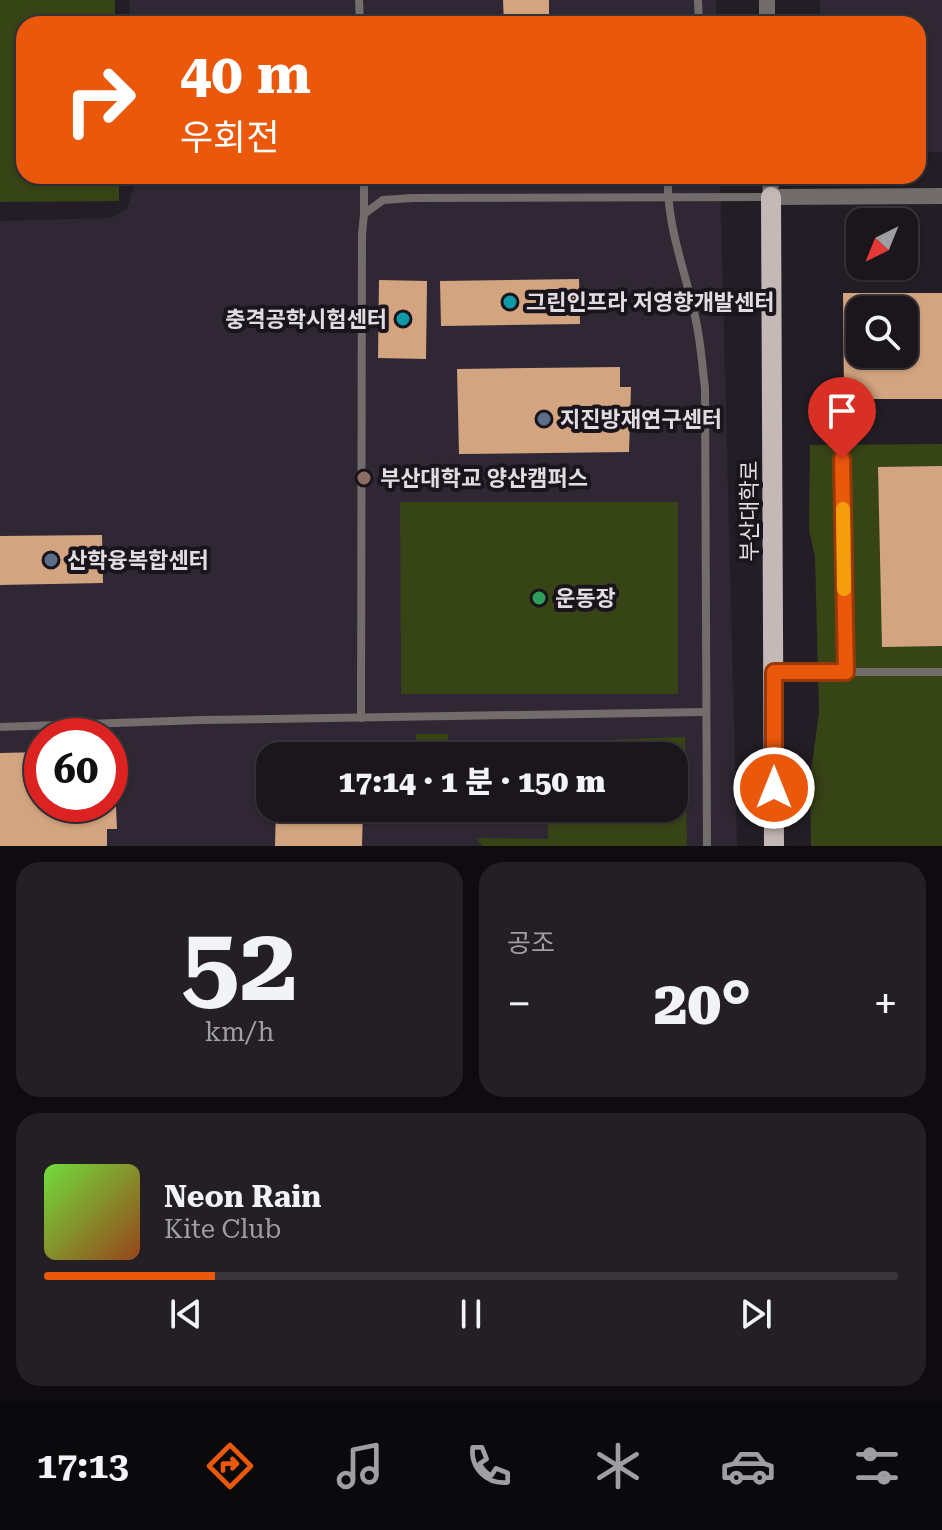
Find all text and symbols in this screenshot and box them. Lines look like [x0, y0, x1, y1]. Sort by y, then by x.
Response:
text: 40 m [180, 41, 311, 107]
icon: right [48, 48, 152, 152]
text: 우회전 [180, 117, 279, 159]
north arrow [846, 208, 918, 280]
map controls [846, 208, 918, 368]
place label: 그린인프라 저영향개발센터 [526, 290, 774, 315]
marker: 그린인프라 저영향개발센터 [501, 293, 519, 311]
button: search [846, 296, 918, 368]
place label: 충격공학시험센터 [225, 307, 387, 332]
marker: 충격공학시험센터 [394, 310, 412, 328]
pin [808, 377, 876, 459]
icon: arrive [820, 389, 864, 433]
place label: 지진방재연구센터 [560, 407, 722, 432]
marker: 지진방재연구센터 [535, 410, 553, 428]
street label: 부산대학로 [737, 460, 762, 562]
place label: 부산대학교 양산캠퍼스 [380, 466, 588, 491]
marker: 부산대학교 양산캠퍼스 [355, 469, 373, 487]
place label: 산학융복합센터 [67, 548, 209, 573]
marker: 산학융복합센터 [42, 551, 60, 569]
place label: 운동장 [555, 586, 616, 611]
marker: 운동장 [530, 589, 548, 607]
speed limit sign: 60 [24, 718, 128, 822]
position arrow [732, 746, 816, 830]
text: 17:14 · 1 분 · 150 m [339, 764, 605, 799]
text: 52 [181, 904, 298, 1025]
text: 공조 [507, 928, 555, 958]
text: 20° [654, 968, 751, 1039]
text: − [507, 978, 532, 1030]
text: + [873, 978, 898, 1030]
text: km/h [205, 1017, 274, 1047]
text: Neon Rain [164, 1179, 321, 1214]
text: Kite Club [164, 1214, 281, 1244]
icon: previous [164, 1292, 208, 1336]
icon: pause [449, 1292, 493, 1336]
icon: next [734, 1292, 778, 1336]
icon: directions [202, 1438, 258, 1494]
icon: music [332, 1438, 388, 1494]
icon: phone [461, 1438, 517, 1494]
icon: climate [590, 1438, 646, 1494]
icon: car [720, 1438, 776, 1494]
icon: filters [849, 1438, 905, 1494]
text: 17:13 [37, 1445, 129, 1487]

